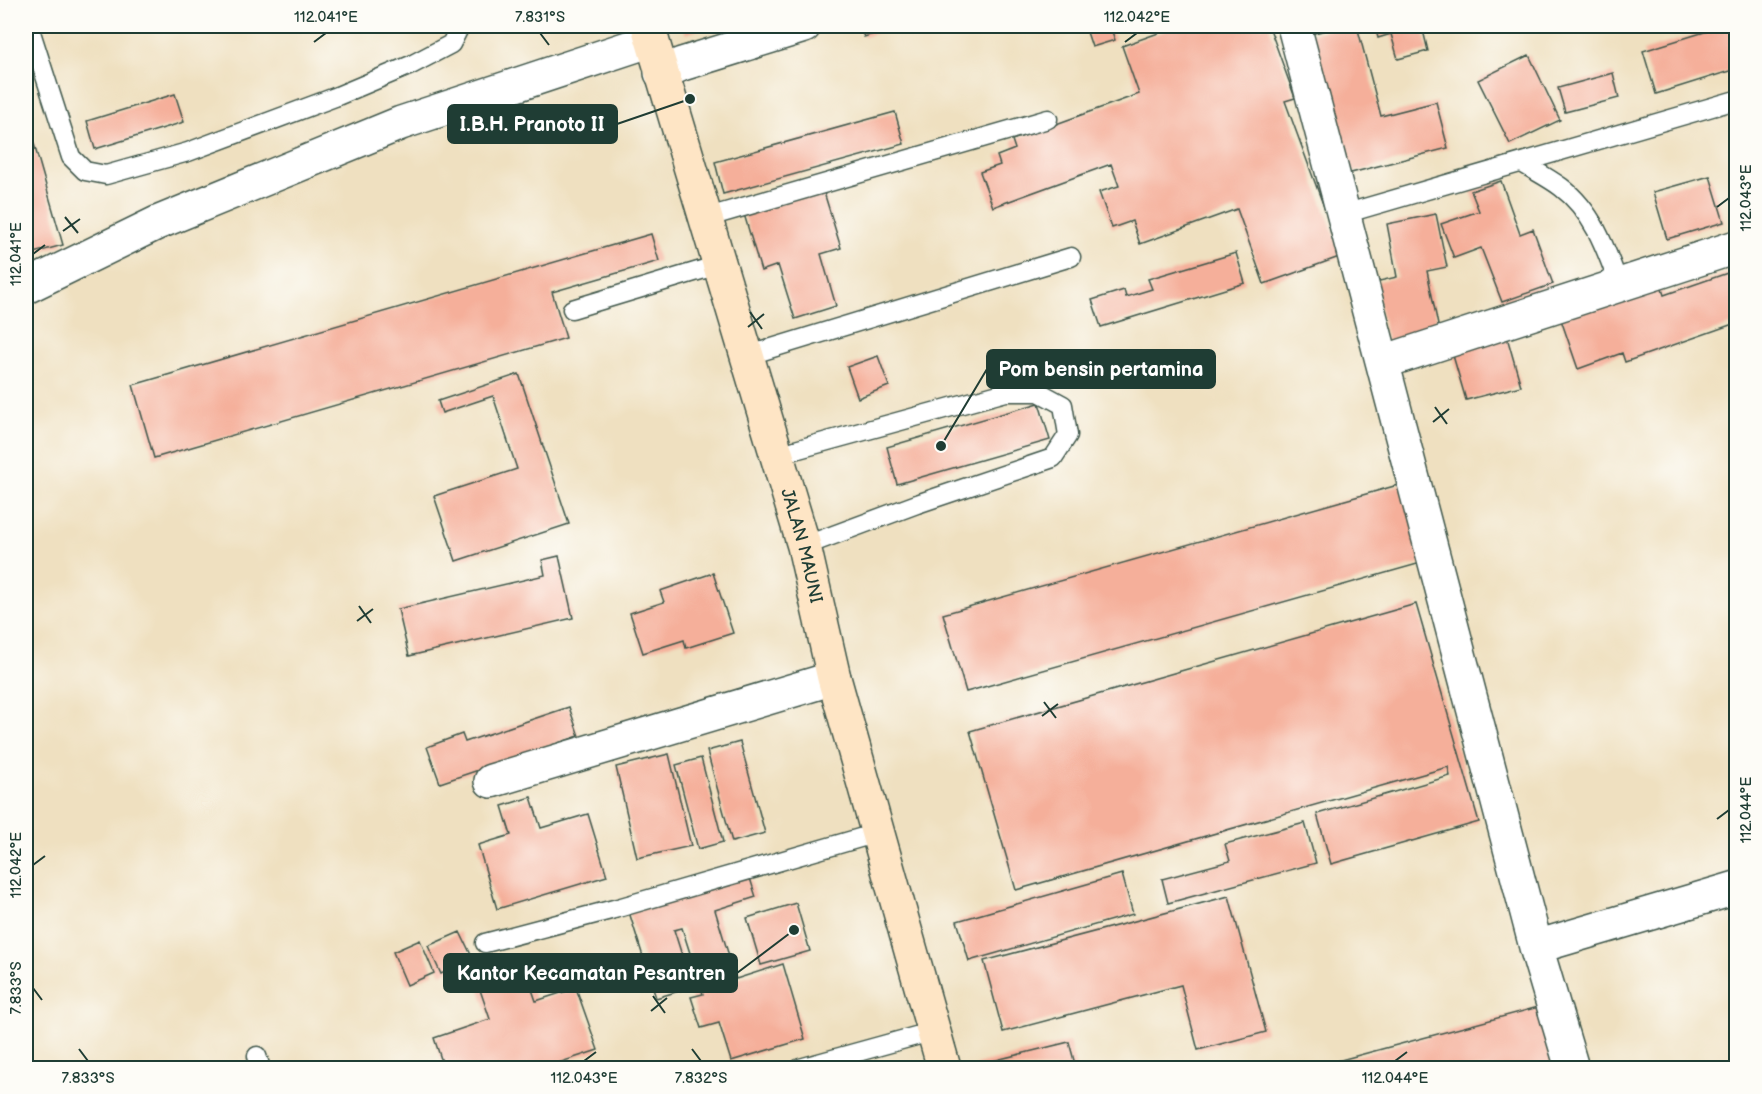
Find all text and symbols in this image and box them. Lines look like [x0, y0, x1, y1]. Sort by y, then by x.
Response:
text: 112.041°E [294, 8, 358, 27]
text: 7.831°S [515, 8, 565, 27]
text: 112.042°E [1104, 8, 1170, 27]
callout: I.B.H. Pranoto II [448, 105, 617, 143]
text: I.B.H. Pranoto II [460, 113, 605, 137]
text: 112.043°E [1737, 164, 1756, 232]
text: 112.041°E [7, 222, 26, 286]
callout: Pom bensin pertamina [987, 350, 1215, 388]
text: Pom bensin pertamina [999, 358, 1203, 382]
street label: JALAN MAUNI [776, 486, 827, 605]
text: 112.044°E [1737, 777, 1756, 843]
text: 112.042°E [7, 832, 26, 898]
callout: Kantor Kecamatan Pesantren [444, 954, 737, 992]
text: 7.833°S [7, 961, 26, 1015]
text: Kantor Kecamatan Pesantren [457, 962, 725, 986]
text: 7.833°S [61, 1069, 115, 1088]
text: 112.043°E [550, 1069, 618, 1088]
text: 7.832°S [675, 1069, 727, 1088]
text: 112.044°E [1362, 1069, 1428, 1088]

